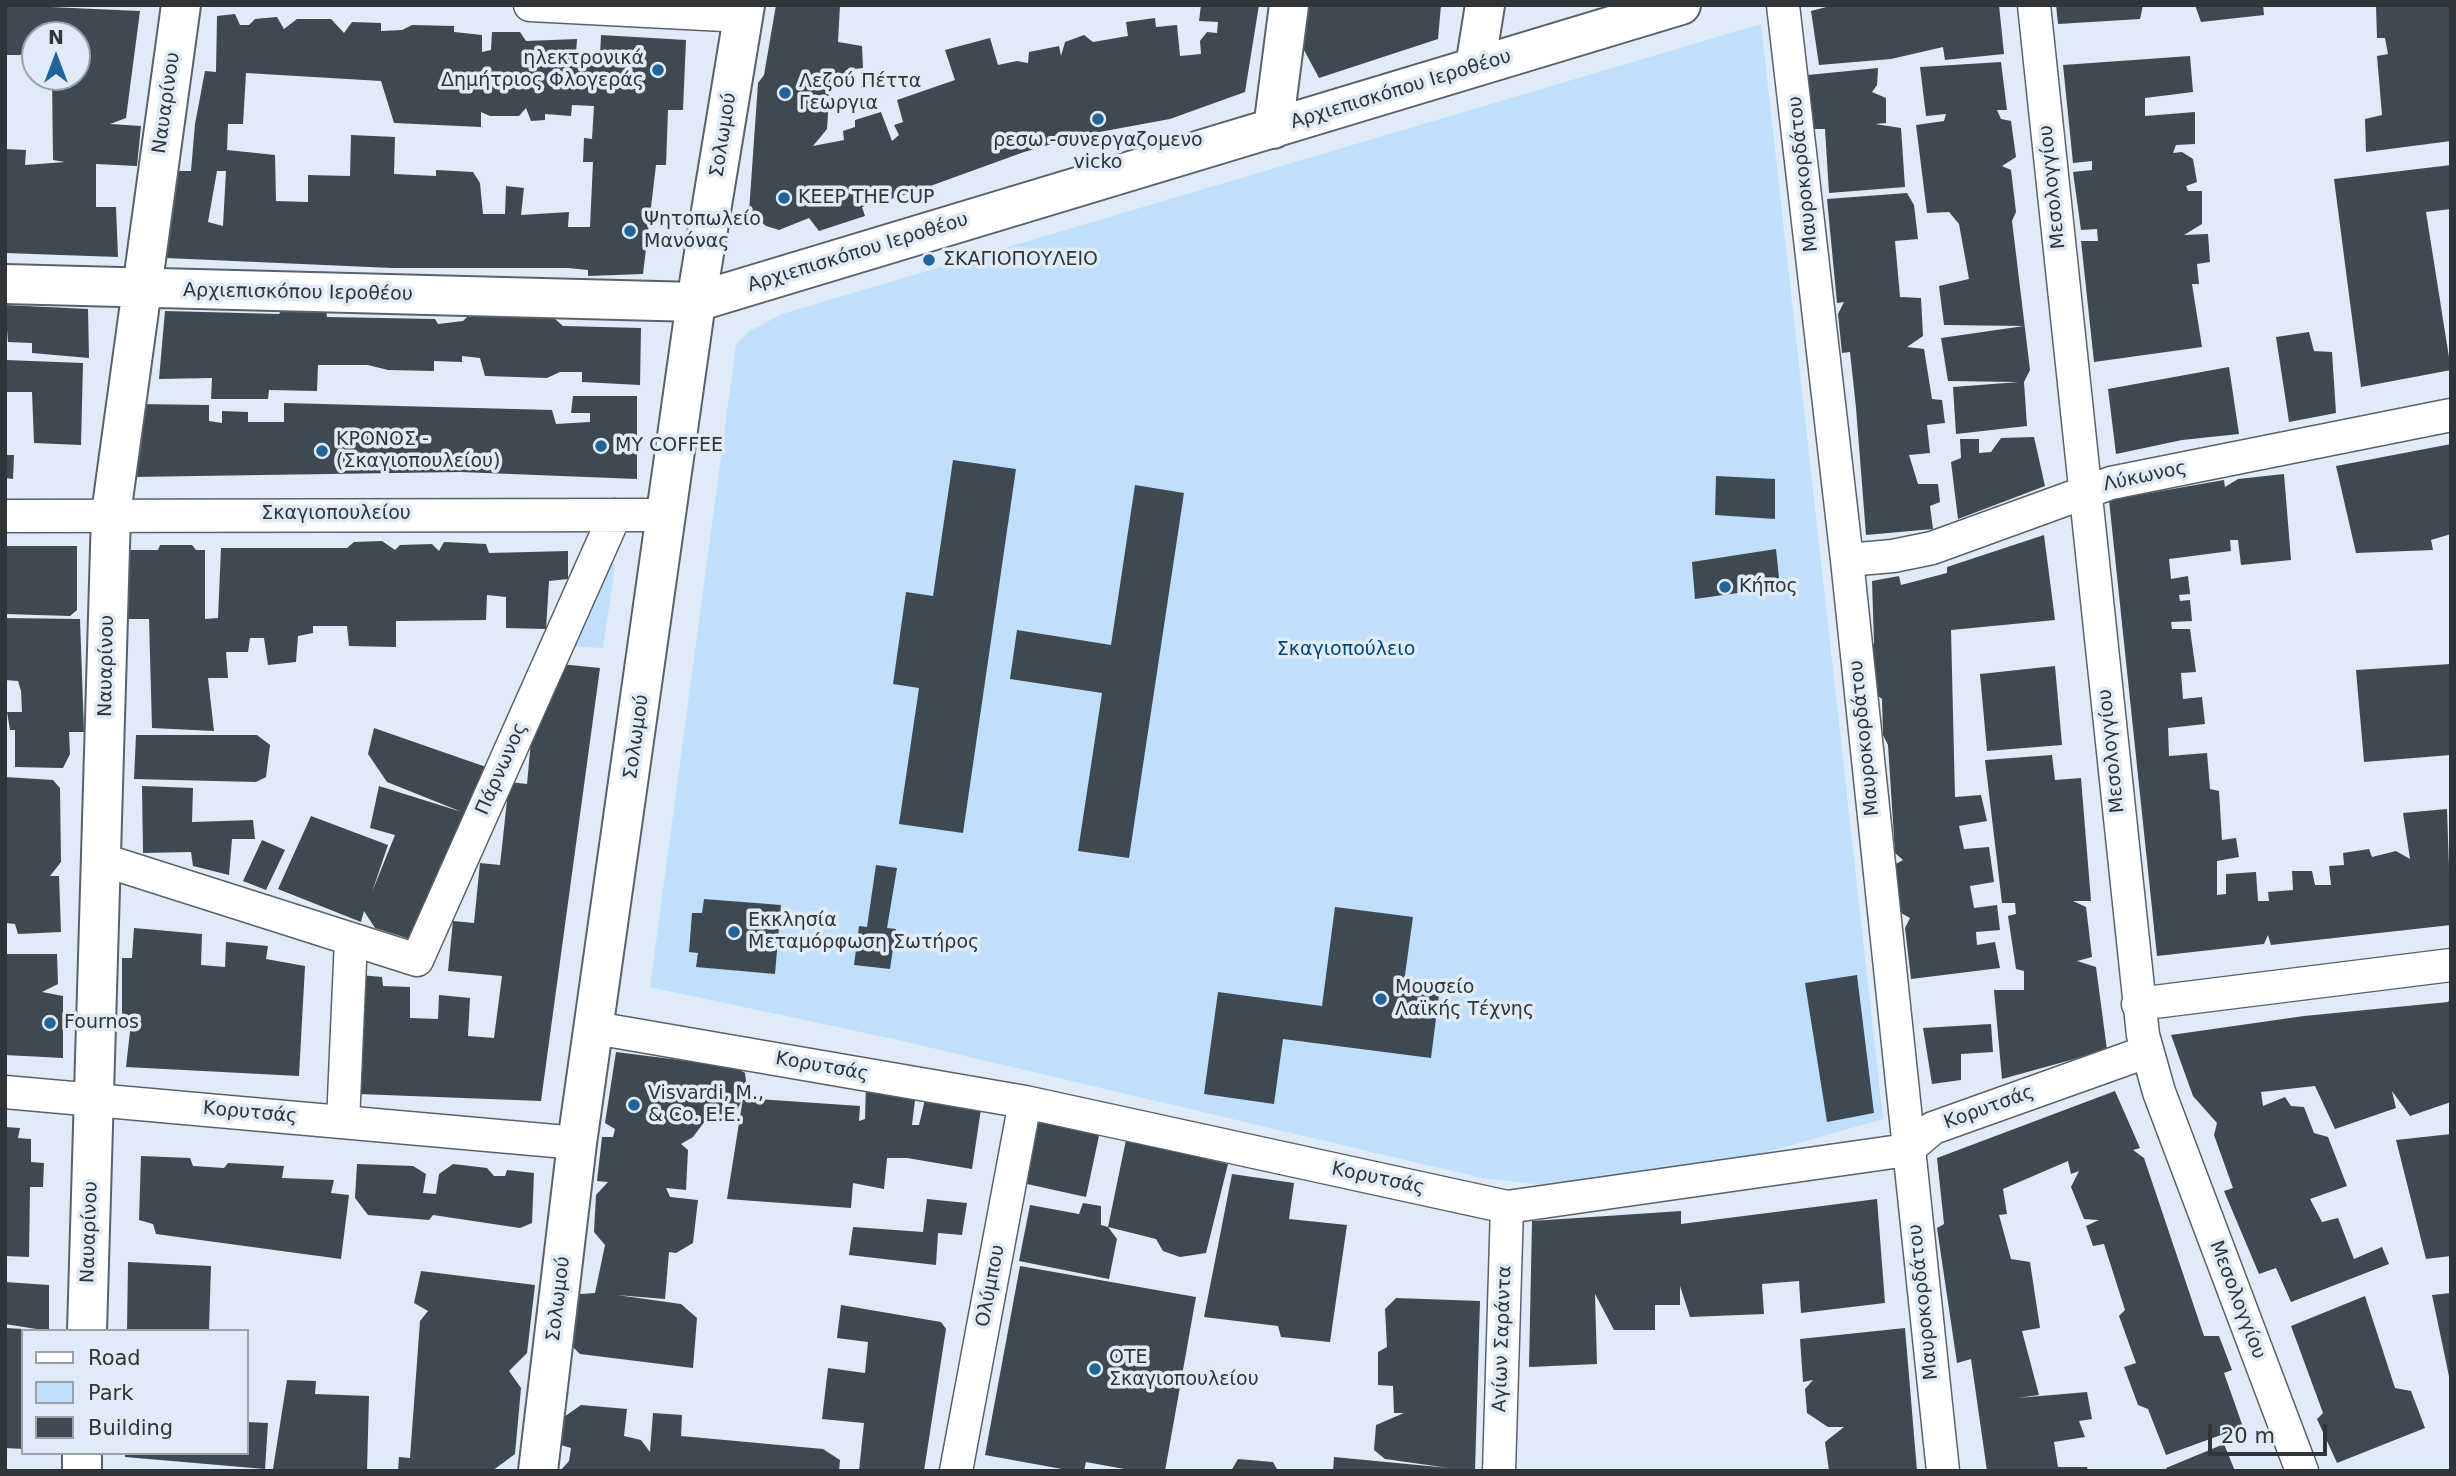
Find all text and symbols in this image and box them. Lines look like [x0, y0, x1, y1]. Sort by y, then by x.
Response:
north arrow [21, 21, 91, 91]
text: N [48, 26, 64, 48]
street label: Αρχιεπισκόπου Ιεροθέου [1288, 46, 1514, 134]
place label: ηλεκτρονικά Δημήτριος Φλογεράς [441, 48, 644, 92]
street label: Ναυαρίνου [149, 51, 185, 155]
marker: ηλεκτρονικά Δημήτριος Φλογεράς [650, 62, 666, 78]
place label: Λεζού Πέττα Γεωργια [799, 71, 921, 115]
marker: Λεζού Πέττα Γεωργια [777, 85, 793, 101]
street label: Σολωμού [706, 91, 742, 179]
street label: Μαυροκορδάτου [1784, 95, 1824, 253]
marker: ρεσω -συνεργαζομενο vicko [1090, 111, 1106, 127]
street label: Μεσολογγίου [2035, 124, 2071, 250]
place label: ρεσω -συνεργαζομενο vicko [993, 130, 1203, 174]
place label: KEEP THE CUP [798, 187, 935, 209]
marker: KEEP THE CUP [776, 190, 792, 206]
place label: Ψητοπωλείο Μανόνας [644, 209, 761, 253]
street label: Αρχιεπισκόπου Ιεροθέου [745, 209, 971, 297]
marker: Ψητοπωλείο Μανόνας [622, 223, 638, 239]
place label: ΣΚΑΓΙΟΠΟΥΛΕΙΟ [943, 249, 1098, 271]
marker: ΣΚΑΓΙΟΠΟΥΛΕΙΟ [921, 252, 937, 268]
street label: Αρχιεπισκόπου Ιεροθέου [183, 280, 413, 306]
place label: ΚΡΟΝΟΣ - (Σκαγιοπουλείου) [336, 429, 500, 473]
place label: MY COFFEE [615, 435, 723, 457]
marker: MY COFFEE [593, 438, 609, 454]
marker: ΚΡΟΝΟΣ - (Σκαγιοπουλείου) [314, 443, 330, 459]
street label: Λύκωνος [2101, 457, 2189, 497]
street label: Σκαγιοπουλείου [261, 503, 411, 525]
place label: Κήπος [1739, 576, 1798, 598]
marker: Κήπος [1717, 579, 1733, 595]
street label: Ναυαρίνου [95, 615, 119, 717]
park label: Σκαγιοπούλειο [1277, 639, 1415, 661]
street label: Μαυροκορδάτου [1845, 659, 1885, 817]
street label: Μεσολογγίου [2094, 688, 2130, 814]
street label: Σολωμού [620, 693, 654, 781]
street label: Πάρνωνος [471, 719, 533, 819]
place label: Εκκλησία Μεταμόρφωση Σωτήρος [748, 910, 979, 954]
marker: Εκκλησία Μεταμόρφωση Σωτήρος [726, 924, 742, 940]
place label: Μουσείο Λαϊκής Τέχνης [1395, 977, 1534, 1021]
marker: Μουσείο Λαϊκής Τέχνης [1373, 991, 1389, 1007]
place label: Fournos [64, 1012, 139, 1034]
marker: Fournos [42, 1015, 58, 1031]
street label: Κορυτσάς [774, 1048, 870, 1086]
street label: Κορυτσάς [1941, 1081, 2037, 1135]
place label: Visvardi, M., & Co. E.E. [648, 1083, 764, 1127]
marker: Visvardi, M., & Co. E.E. [626, 1097, 642, 1113]
street label: Κορυτσάς [202, 1098, 298, 1128]
street label: Κορυτσάς [1330, 1158, 1426, 1200]
street label: Ναυαρίνου [77, 1181, 103, 1283]
street label: Μαυροκορδάτου [1904, 1223, 1944, 1381]
street label: Μεσολογγίου [2204, 1238, 2270, 1362]
street label: Ολύμπου [972, 1243, 1010, 1329]
street label: Σολωμού [542, 1255, 576, 1343]
street label: Αγίων Σαράντα [1489, 1265, 1517, 1413]
legend [21, 1329, 248, 1455]
text: Road [88, 1346, 141, 1370]
place label: ΟΤΕ Σκαγιοπουλείου [1109, 1347, 1259, 1391]
marker: ΟΤΕ Σκαγιοπουλείου [1087, 1361, 1103, 1377]
text: Park [88, 1381, 133, 1405]
scale bar [2211, 1410, 2330, 1454]
text: Building [88, 1416, 173, 1440]
text: 20 m [2221, 1424, 2275, 1448]

